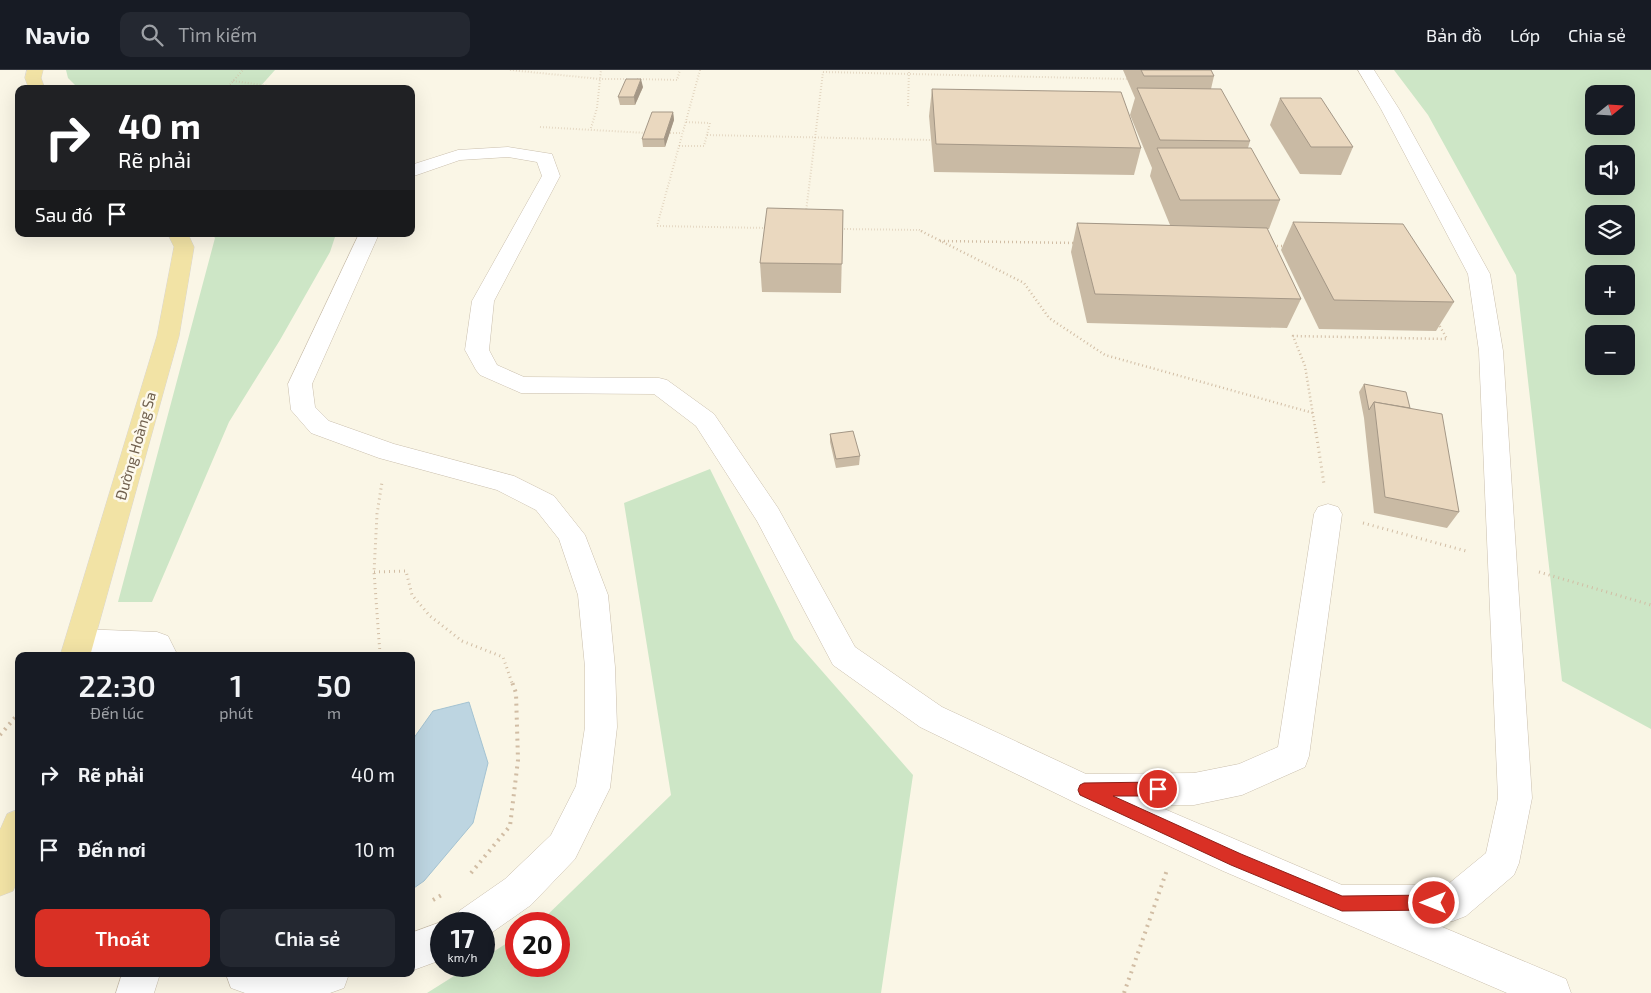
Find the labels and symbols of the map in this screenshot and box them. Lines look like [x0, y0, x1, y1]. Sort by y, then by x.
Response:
north arrow [1585, 85, 1635, 135]
street label: Đường Hoàng Sa [111, 389, 159, 502]
pin [1137, 768, 1179, 810]
position arrow [1407, 876, 1459, 928]
speed limit sign: 20 [505, 912, 570, 977]

